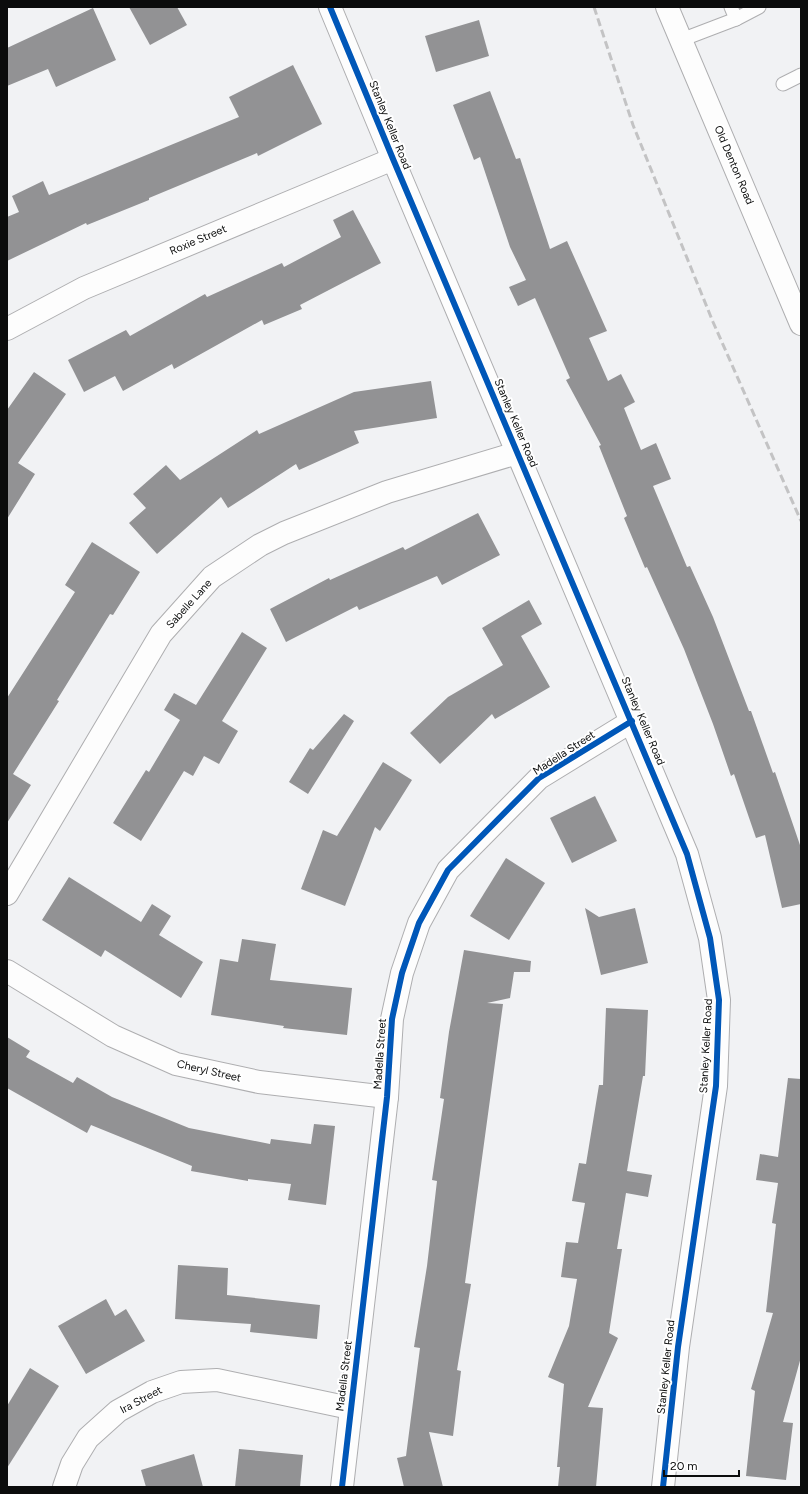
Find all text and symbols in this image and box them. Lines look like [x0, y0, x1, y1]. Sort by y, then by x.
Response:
street label: Stanley Keller Road [366, 79, 414, 171]
street label: Old Denton Road [712, 124, 756, 206]
street label: Roxie Street [168, 222, 228, 258]
street label: Stanley Keller Road [492, 377, 540, 469]
street label: Sabelle Lane [163, 577, 215, 631]
street label: Stanley Keller Road [619, 675, 667, 767]
street label: Madella Street [531, 728, 597, 778]
street label: Stanley Keller Road [697, 998, 715, 1094]
street label: Madella Street [371, 1018, 389, 1090]
street label: Cheryl Street [176, 1057, 242, 1085]
street label: Stanley Keller Road [655, 1319, 677, 1415]
street label: Madella Street [333, 1340, 355, 1412]
street label: Ira Street [118, 1384, 164, 1416]
scale bar [664, 1452, 739, 1478]
text: 20 m [670, 1459, 698, 1473]

